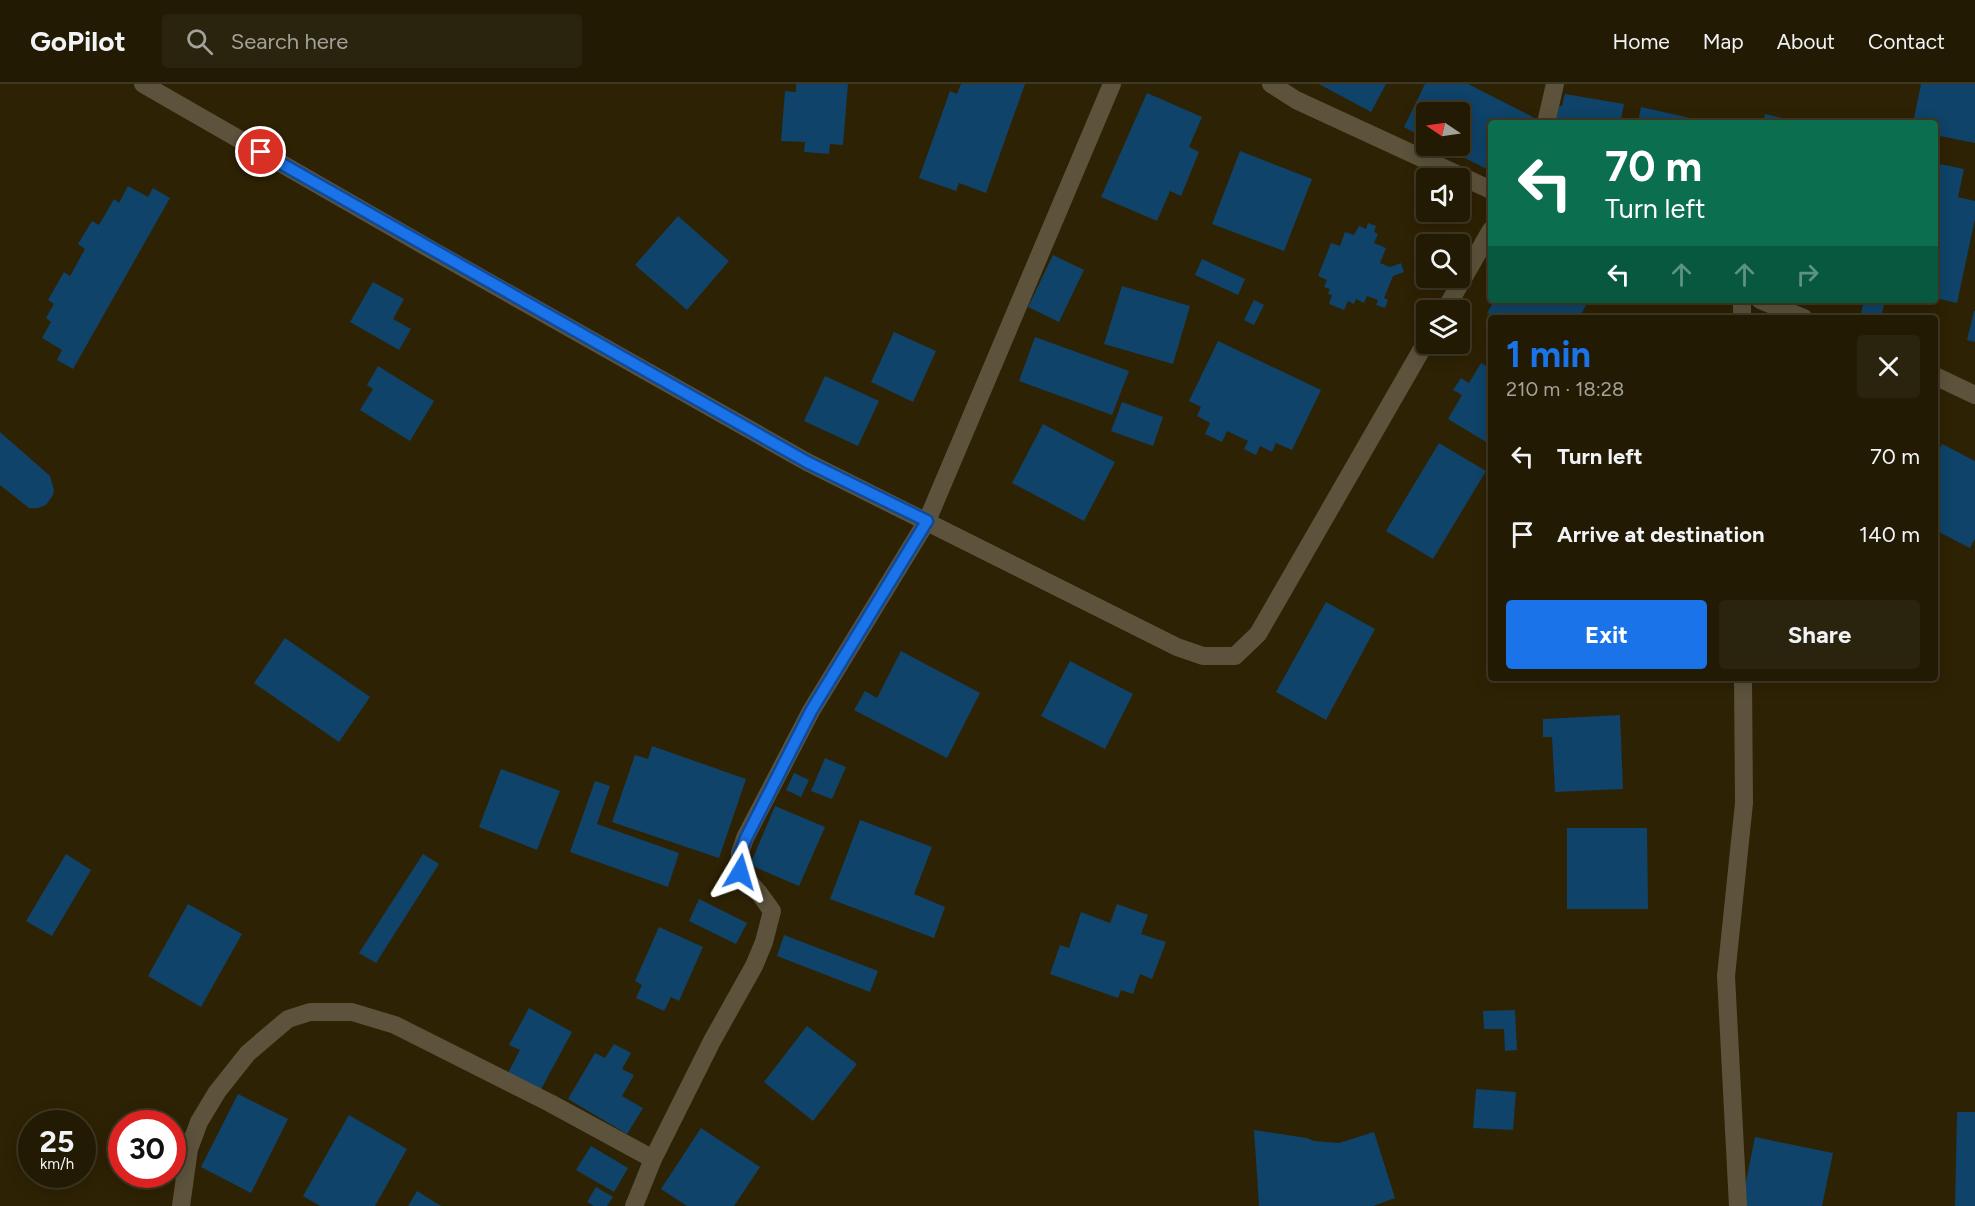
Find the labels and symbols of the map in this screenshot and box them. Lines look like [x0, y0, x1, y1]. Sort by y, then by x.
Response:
north arrow [1416, 102, 1470, 156]
pin [235, 126, 286, 177]
position arrow [708, 840, 772, 904]
speed limit sign: 30 [108, 1110, 186, 1188]

